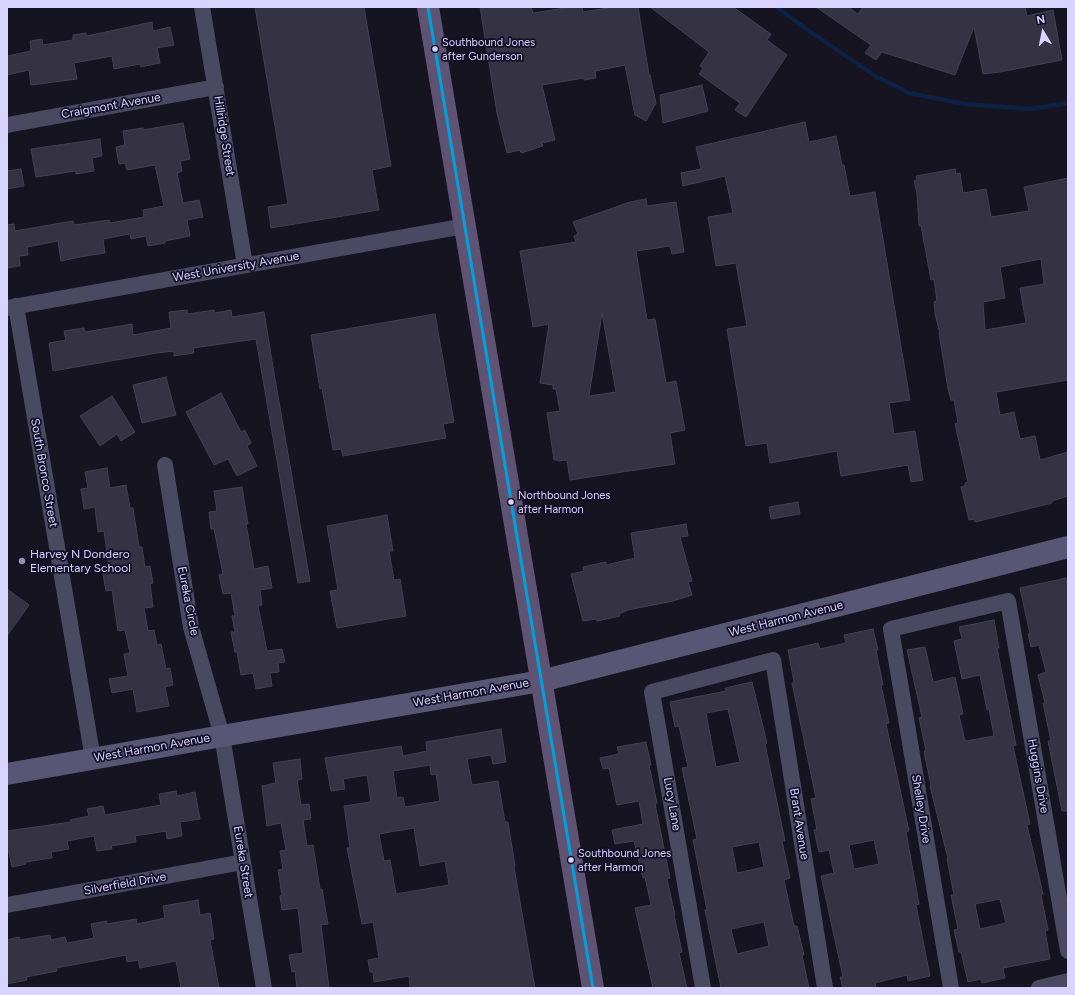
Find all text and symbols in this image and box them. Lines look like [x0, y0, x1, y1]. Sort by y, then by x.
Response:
north arrow [1023, 12, 1063, 52]
text: N [1035, 13, 1046, 27]
place label: Southbound Jones after Gunderson [442, 36, 535, 62]
marker: Southbound Jones after Gunderson [430, 44, 440, 54]
street label: Craigmont Avenue [60, 90, 162, 122]
street label: Hillridge Street [211, 95, 237, 177]
street label: West University Avenue [172, 249, 300, 285]
street label: South Bronco Street [27, 417, 61, 529]
place label: Northbound Jones after Harmon [518, 489, 610, 515]
marker: Northbound Jones after Harmon [506, 497, 516, 507]
place label: Harvey N Dondero Elementary School [30, 547, 131, 575]
marker: Harvey N Dondero Elementary School [17, 556, 27, 566]
street label: Eureka Circle [174, 565, 202, 637]
street label: West Harmon Avenue [727, 598, 845, 640]
street label: West Harmon Avenue [412, 676, 530, 710]
street label: West Harmon Avenue [93, 731, 211, 765]
street label: Huggins Drive [1024, 738, 1052, 814]
street label: Shelley Drive [908, 774, 934, 844]
street label: Lucy Lane [660, 776, 684, 832]
street label: Brant Avenue [786, 787, 812, 861]
street label: Eureka Street [230, 825, 256, 899]
place label: Southbound Jones after Harmon [578, 847, 671, 873]
marker: Southbound Jones after Harmon [566, 855, 576, 865]
street label: Silverfield Drive [83, 870, 167, 898]

